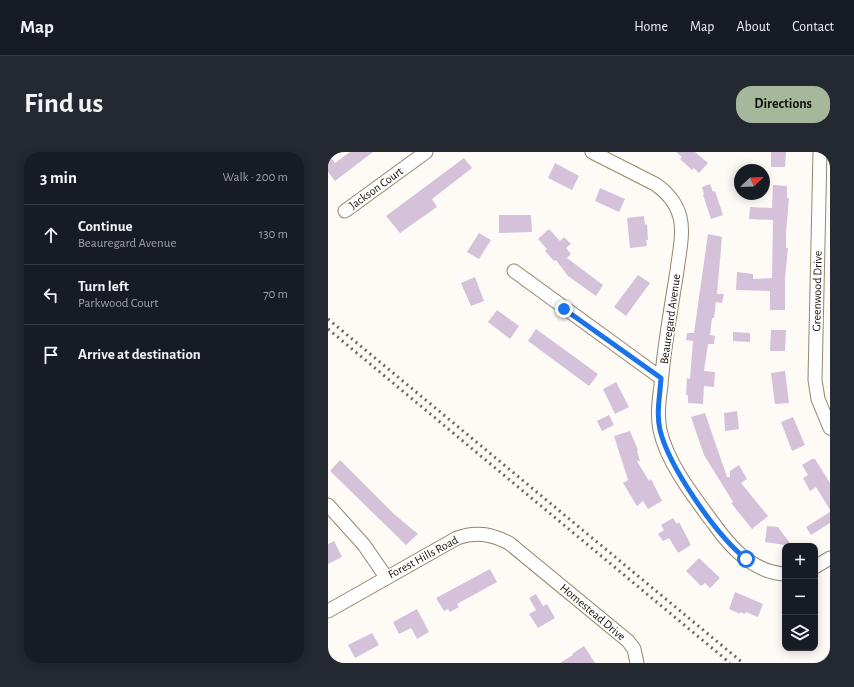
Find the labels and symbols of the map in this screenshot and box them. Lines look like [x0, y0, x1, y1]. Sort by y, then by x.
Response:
north arrow [734, 164, 770, 200]
street label: Jackson Court [347, 165, 405, 211]
street label: Greenwood Drive [810, 251, 824, 331]
street label: Beauregard Avenue [658, 273, 682, 365]
route end [555, 300, 573, 318]
street label: Forest Hills Road [386, 534, 460, 580]
route start [737, 550, 755, 568]
street label: Homestead Drive [558, 581, 628, 643]

